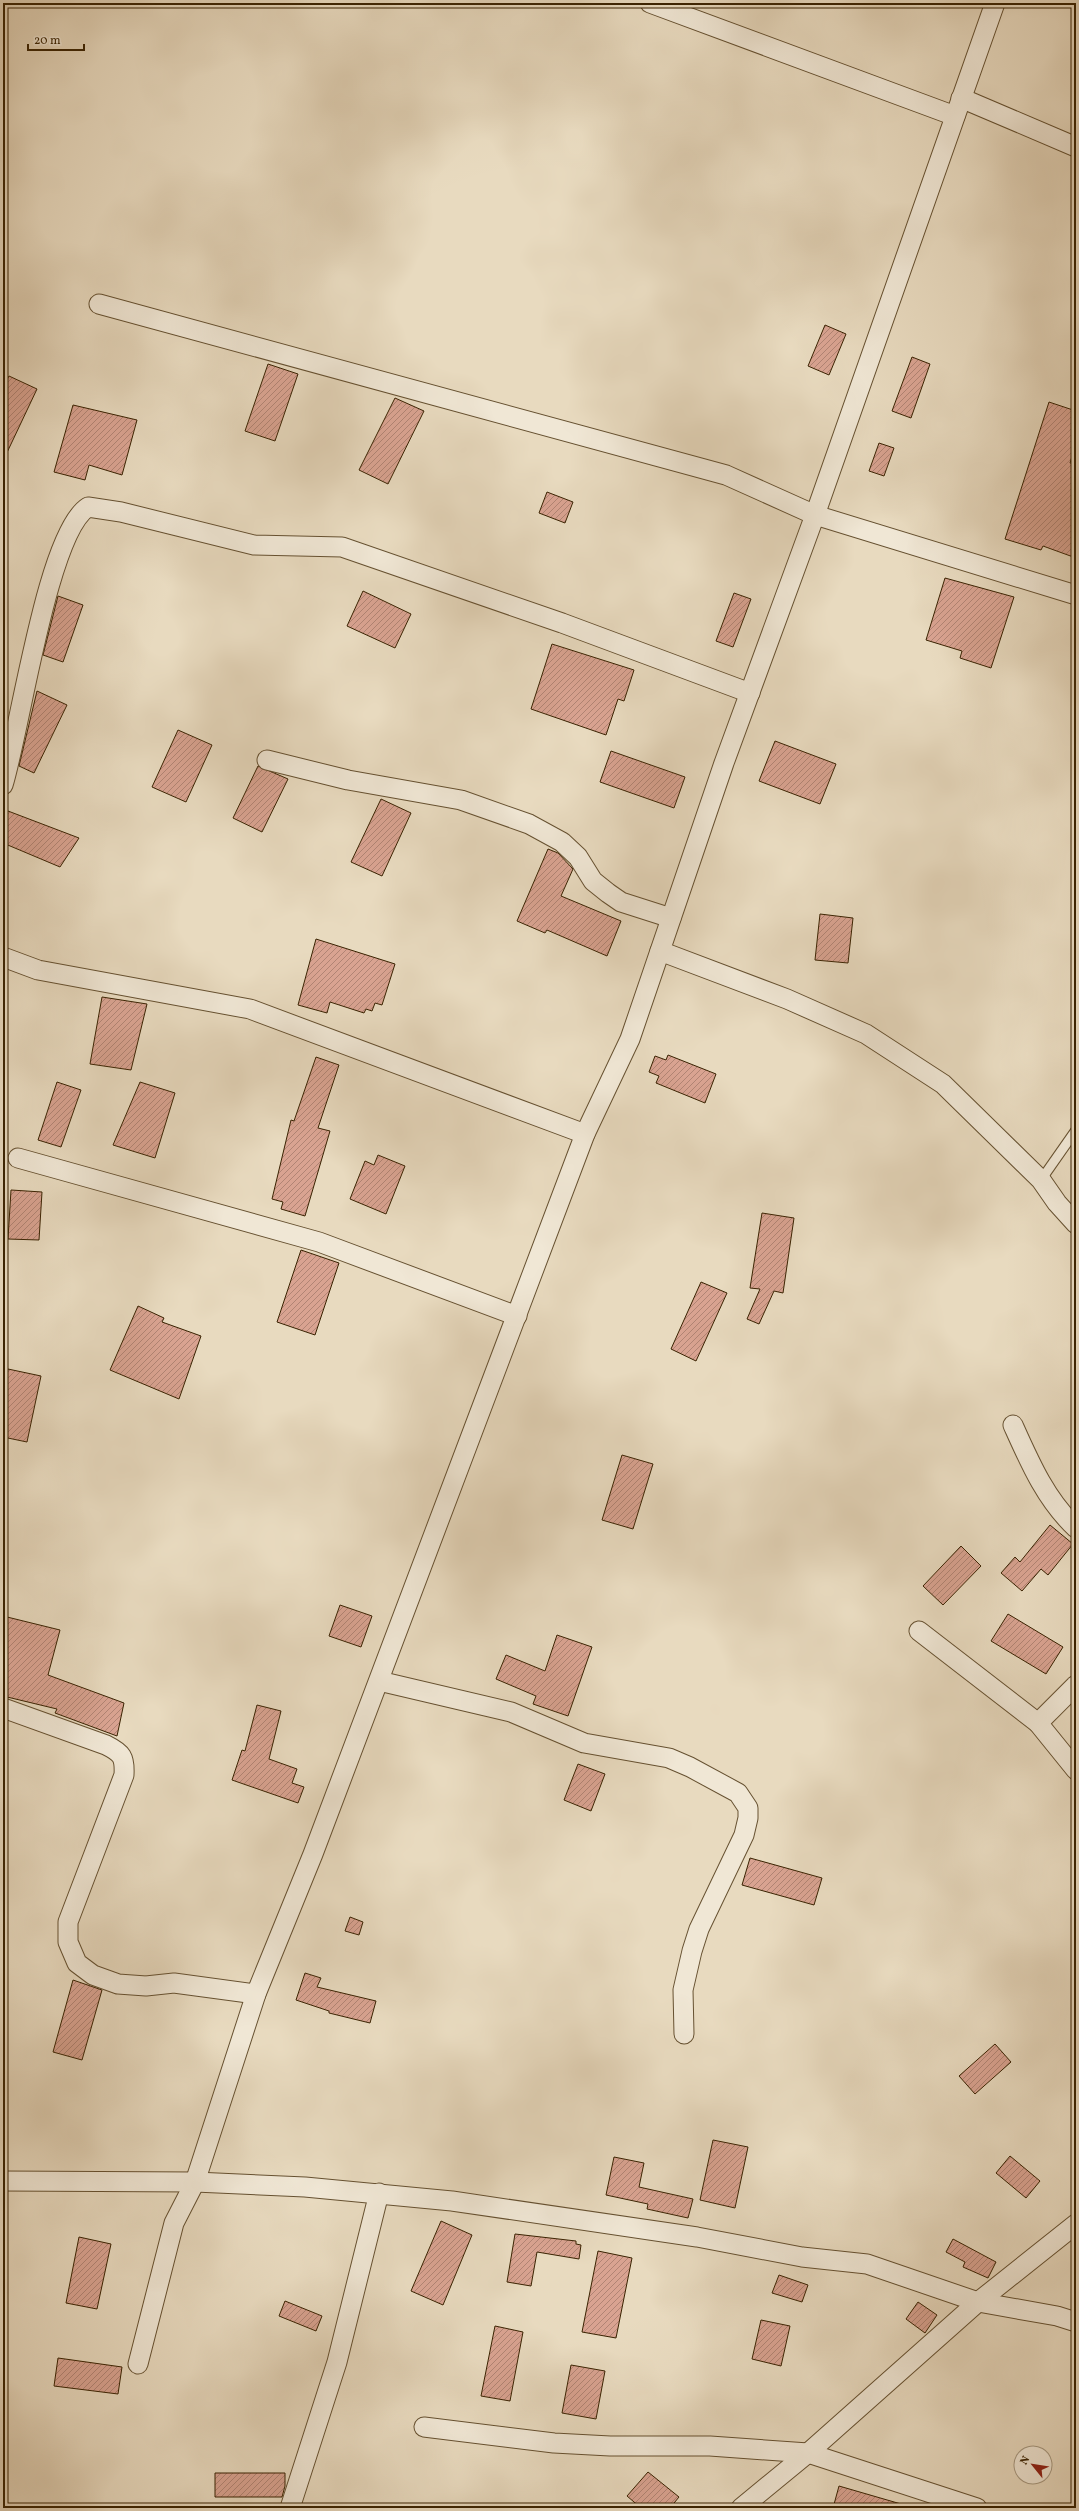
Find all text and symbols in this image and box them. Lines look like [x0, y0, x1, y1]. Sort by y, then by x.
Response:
scale bar [28, 26, 84, 52]
text: 20 m [34, 33, 61, 49]
north arrow [1013, 2445, 1053, 2485]
text: N [1017, 2454, 1034, 2468]

